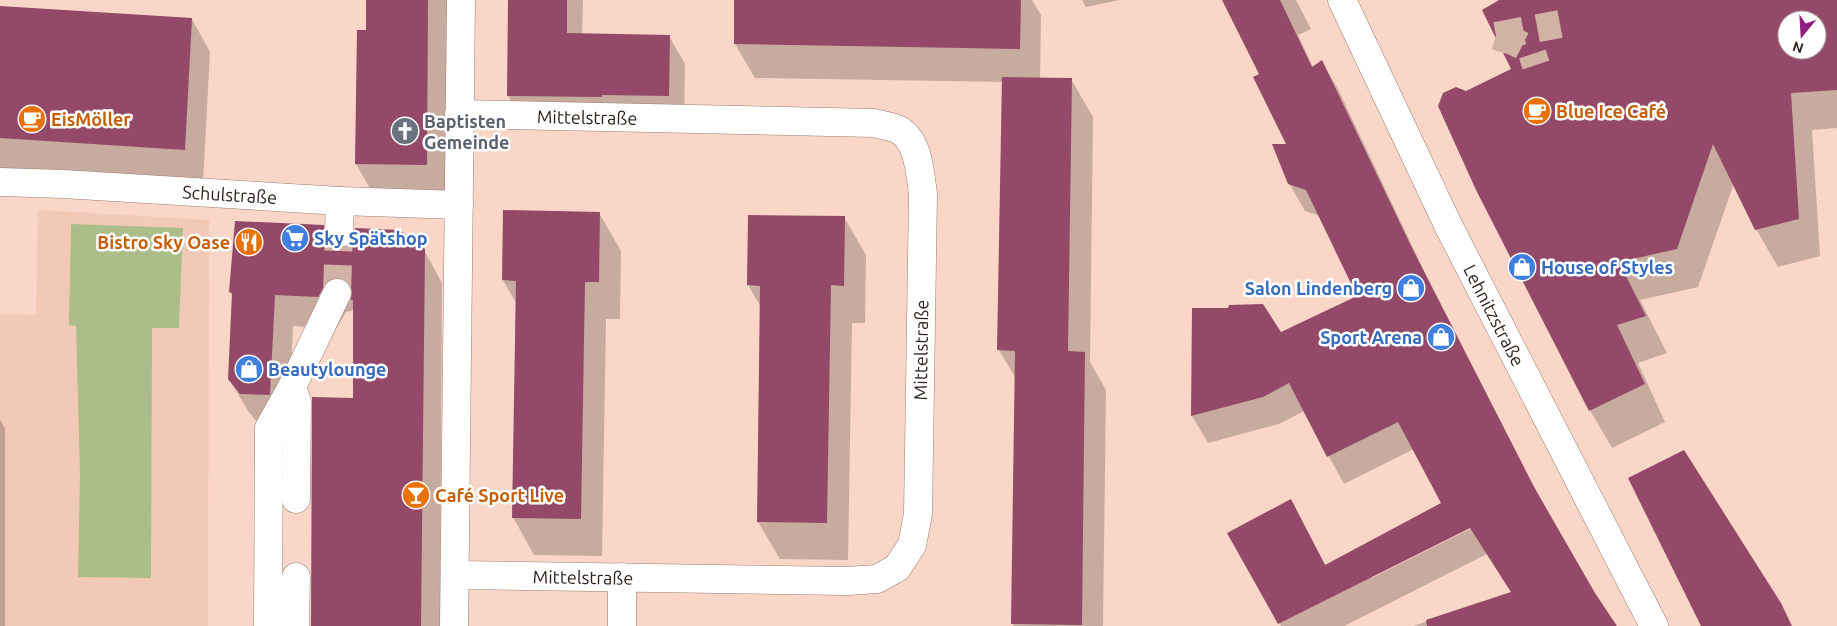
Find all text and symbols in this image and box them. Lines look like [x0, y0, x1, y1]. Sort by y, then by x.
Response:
north arrow [1777, 10, 1827, 60]
text: N [1791, 38, 1805, 57]
cafe icon: Blue Ice Café [1522, 96, 1552, 126]
place label: Blue Ice Café [1556, 101, 1666, 121]
cafe icon: EisMöller [17, 104, 47, 134]
street label: Mittelstraße [537, 106, 637, 128]
place label: EisMöller [51, 109, 131, 129]
place label: Baptisten Gemeinde [424, 111, 509, 152]
church icon: Baptisten Gemeinde [390, 116, 420, 146]
street label: Schulstraße [182, 181, 278, 207]
supermarket icon: Sky Spätshop [280, 223, 310, 253]
restaurant icon: Bistro Sky Oase [234, 227, 264, 257]
place label: Sky Spätshop [314, 228, 428, 248]
place label: Bistro Sky Oase [97, 232, 230, 252]
shop icon: House of Styles [1507, 252, 1537, 282]
place label: House of Styles [1541, 257, 1673, 277]
street label: Lehnitzstraße [1460, 261, 1529, 369]
shop icon: Salon Lindenberg [1396, 273, 1426, 303]
place label: Salon Lindenberg [1245, 278, 1392, 298]
street label: Mittelstraße [910, 300, 931, 400]
shop icon: Sport Arena [1426, 322, 1456, 352]
place label: Sport Arena [1320, 327, 1422, 347]
shop icon: Beautylounge [234, 354, 264, 384]
place label: Beautylounge [268, 359, 386, 379]
bar icon: Café Sport Live [401, 480, 431, 510]
place label: Café Sport Live [435, 485, 564, 505]
street label: Mittelstraße [533, 566, 633, 588]

